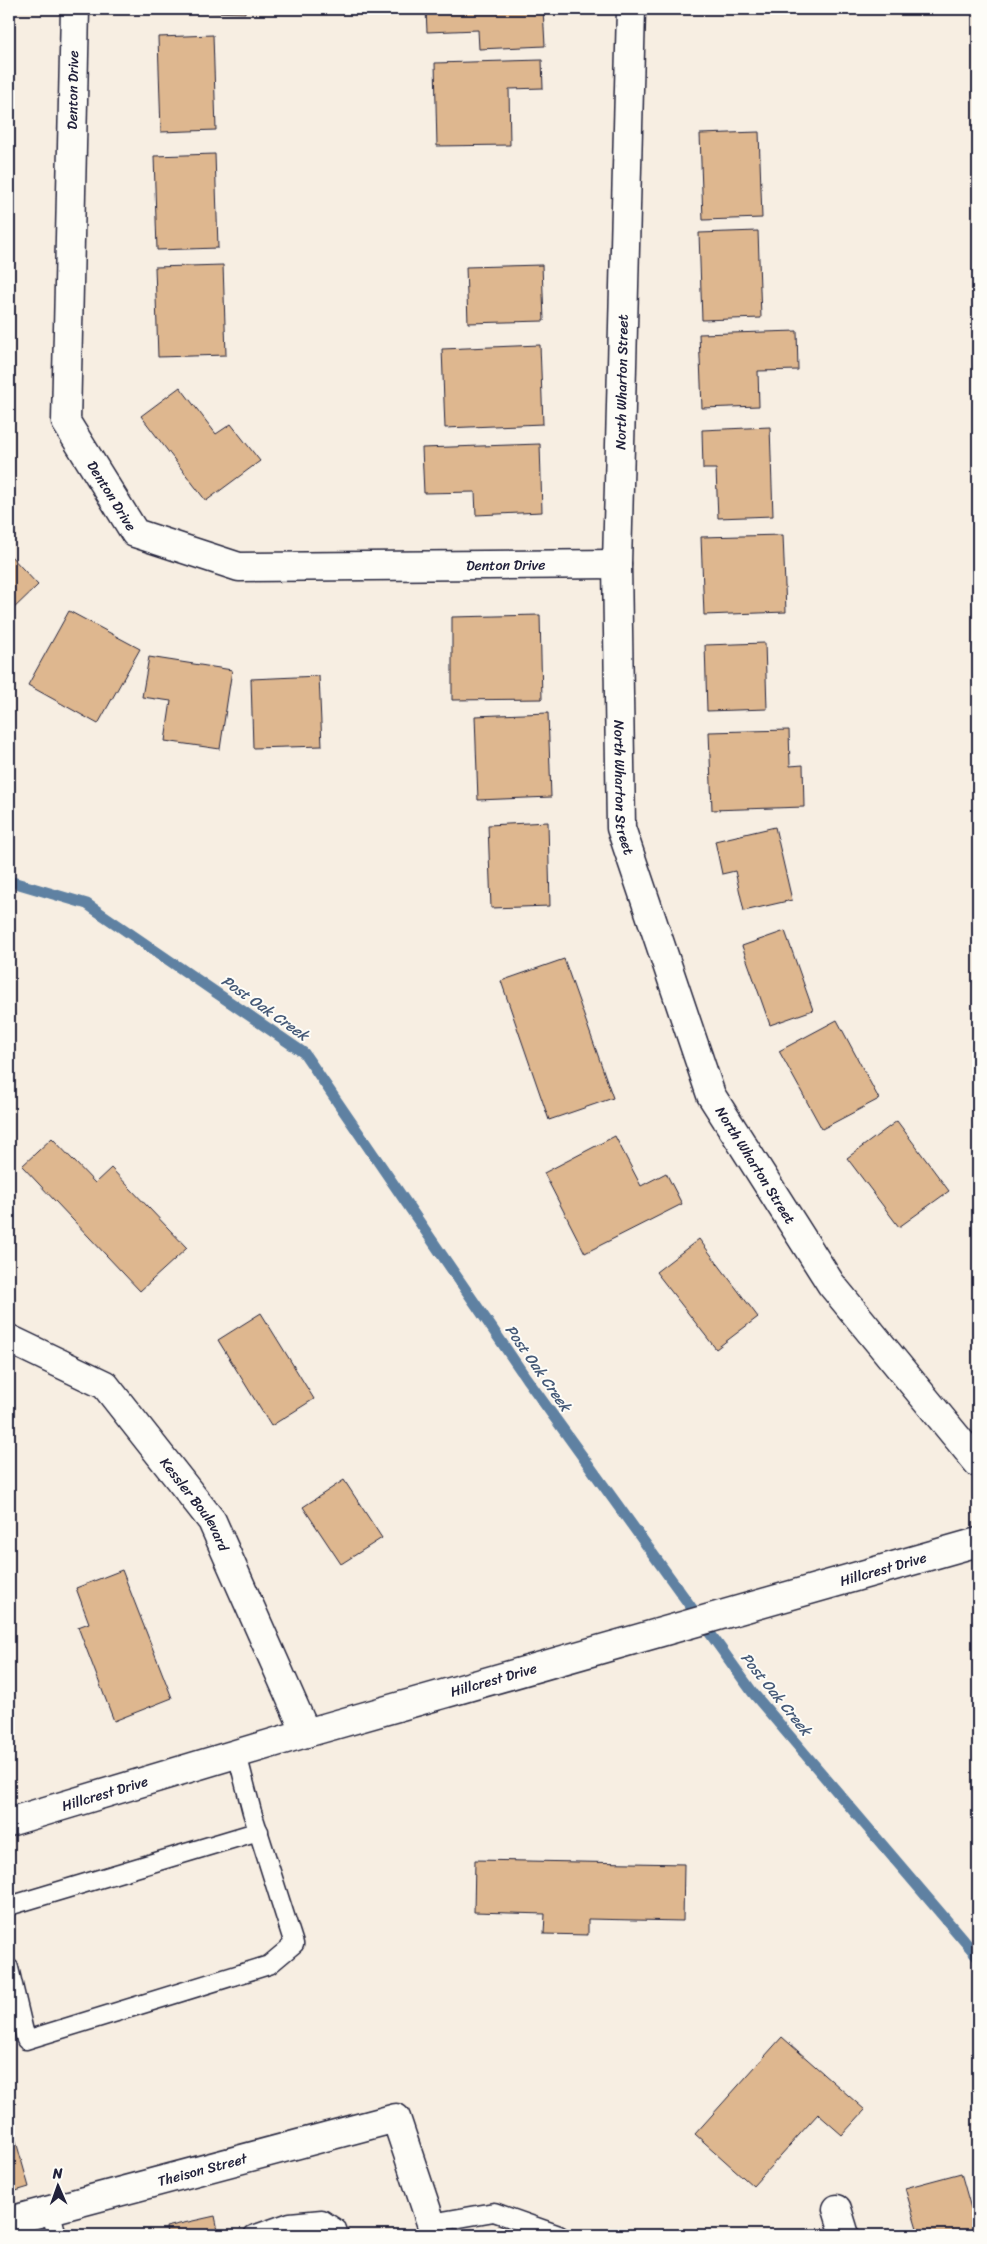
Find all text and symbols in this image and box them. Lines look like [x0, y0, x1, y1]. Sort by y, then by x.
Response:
street label: Denton Drive [60, 50, 86, 130]
street label: North Wharton Street [608, 314, 636, 450]
street label: Denton Drive [80, 456, 143, 536]
street label: Denton Drive [466, 552, 546, 578]
street label: North Wharton Street [607, 720, 642, 858]
water label: Post Oak Creek [216, 968, 316, 1049]
street label: North Wharton Street [709, 1101, 802, 1229]
water label: Post Oak Creek [498, 1319, 579, 1419]
street label: Kessler Boulevard [154, 1451, 237, 1557]
street label: Hillcrest Drive [837, 1545, 929, 1593]
water label: Post Oak Creek [734, 1646, 819, 1743]
street label: Hillcrest Drive [447, 1655, 540, 1704]
street label: Hillcrest Drive [58, 1769, 151, 1818]
street label: Theison Street [155, 2145, 251, 2193]
text: N [51, 2161, 63, 2186]
north arrow [32, 2162, 82, 2212]

